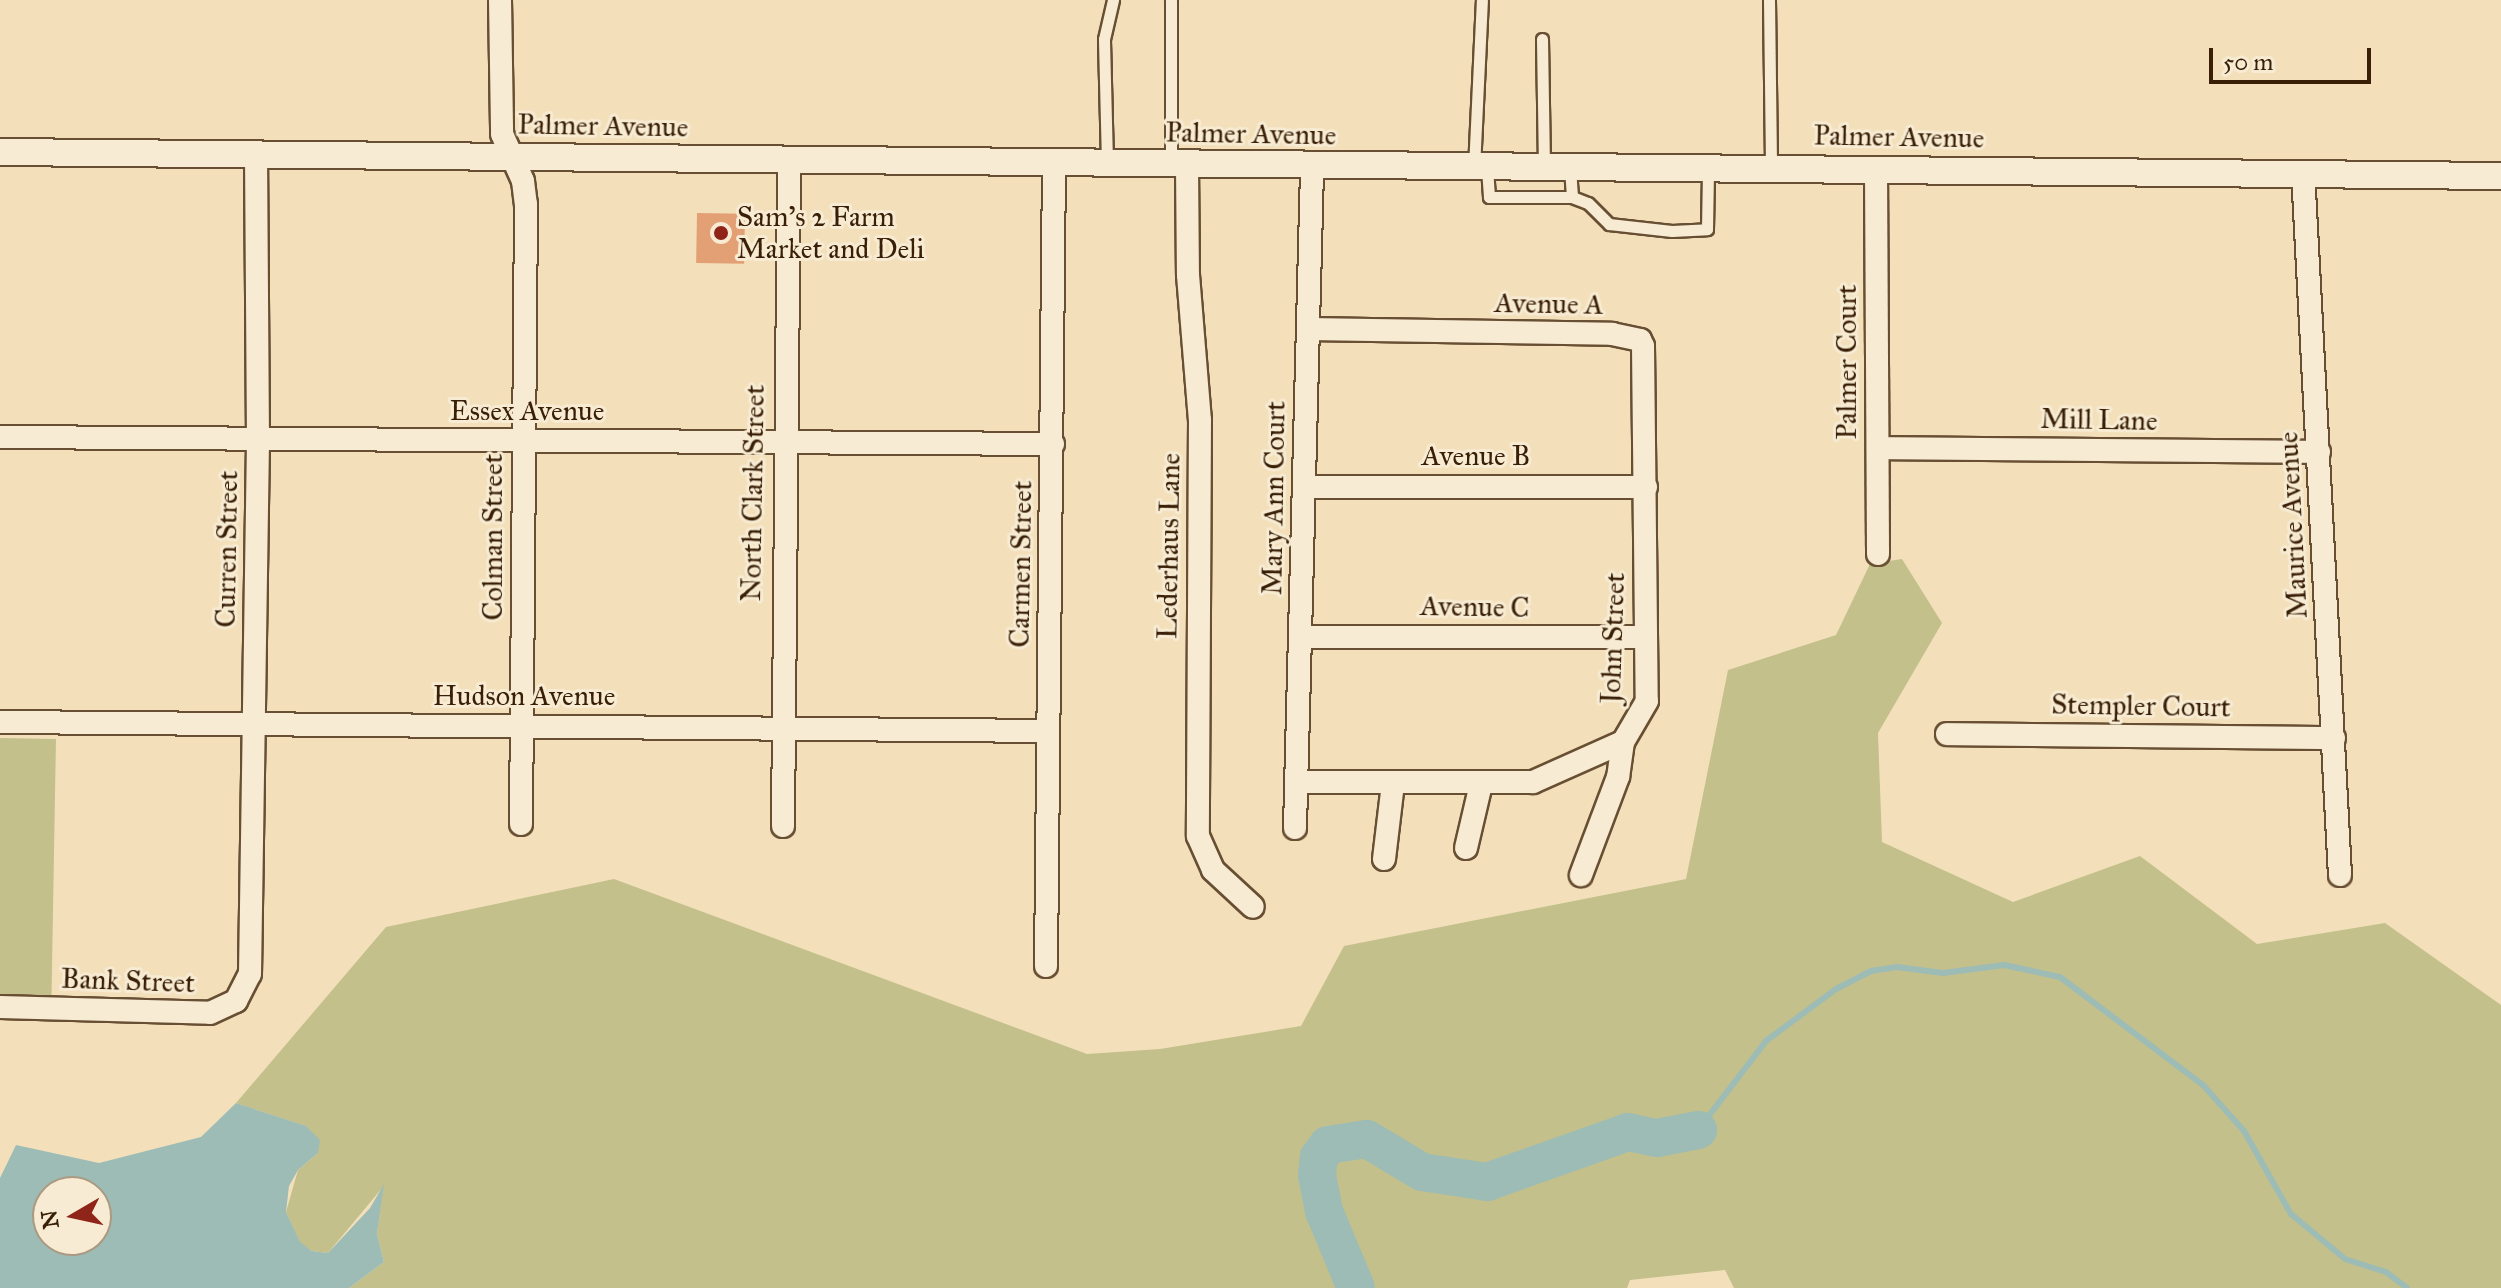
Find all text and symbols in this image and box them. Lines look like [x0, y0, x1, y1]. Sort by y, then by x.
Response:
scale bar [2213, 32, 2375, 82]
text: 50 m [2223, 47, 2273, 77]
street label: Palmer Avenue [517, 108, 689, 144]
street label: Palmer Avenue [1165, 116, 1337, 152]
street label: Palmer Avenue [1813, 119, 1985, 155]
place label: Sam's 2 Farm Market and Deli [737, 200, 924, 266]
marker: Sam's 2 Farm Market and Deli [712, 224, 730, 242]
street label: Palmer Court [1830, 284, 1864, 440]
street label: Avenue A [1494, 286, 1604, 322]
street label: North Clark Street [734, 384, 772, 602]
street label: Essex Avenue [450, 394, 604, 428]
street label: Mary Ann Court [1256, 401, 1292, 595]
street label: Mill Lane [2040, 402, 2158, 438]
street label: Maurice Avenue [2271, 431, 2315, 619]
street label: Avenue B [1422, 439, 1530, 473]
street label: Lederhaus Lane [1151, 453, 1187, 639]
street label: Colman Street [476, 454, 510, 620]
street label: Curren Street [209, 470, 245, 628]
street label: Carmen Street [1003, 480, 1039, 648]
street label: John Street [1594, 572, 1632, 704]
street label: Avenue C [1420, 589, 1530, 625]
street label: Hudson Avenue [433, 679, 615, 713]
street label: Stempler Court [2051, 688, 2231, 724]
street label: Bank Street [60, 962, 196, 1000]
north arrow [32, 1176, 112, 1256]
text: N [35, 1208, 65, 1231]

